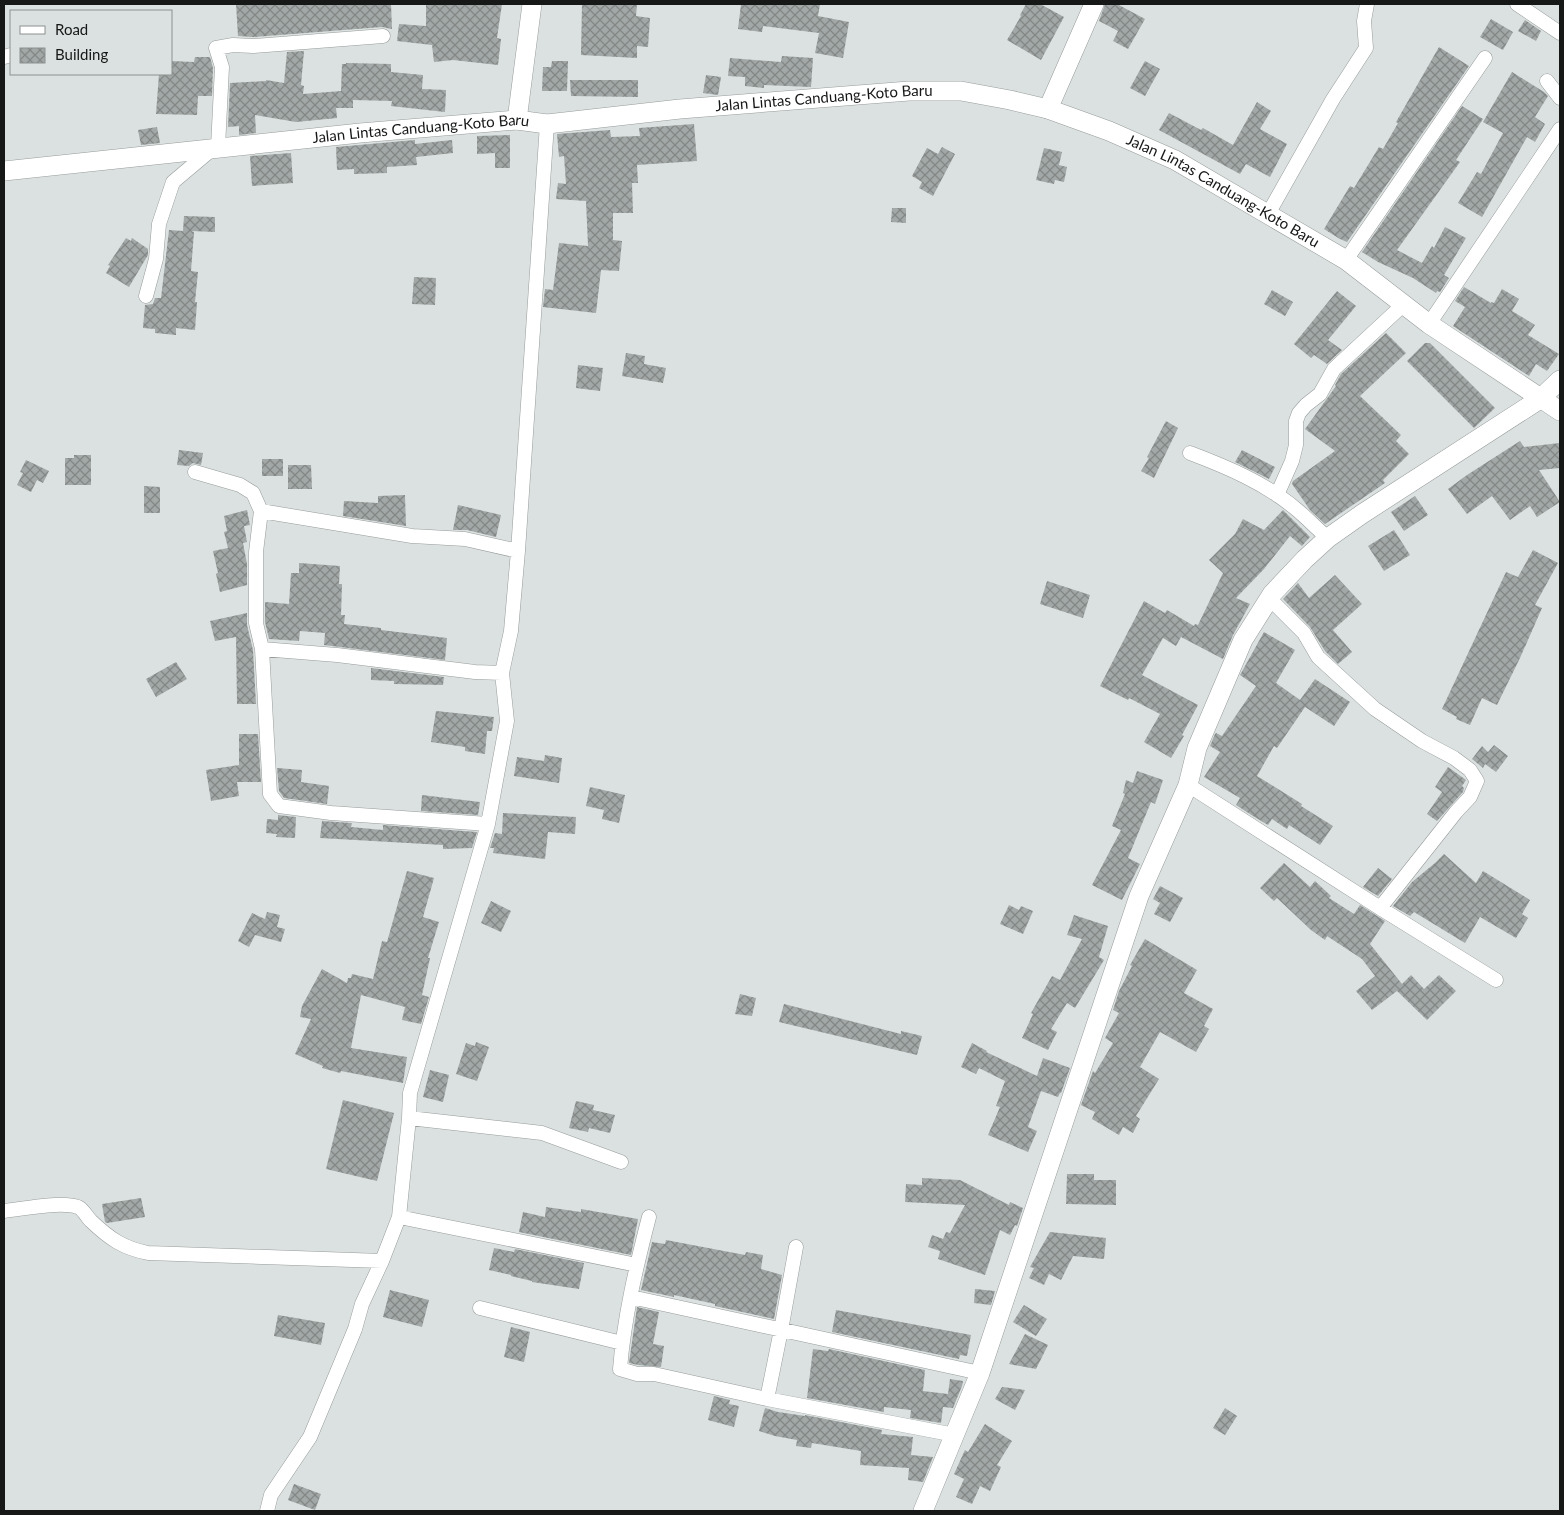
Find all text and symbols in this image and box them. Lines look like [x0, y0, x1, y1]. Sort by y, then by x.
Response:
legend [10, 10, 172, 75]
text: Road [55, 20, 88, 38]
text: Building [55, 45, 108, 63]
street label: Jalan Lintas Canduang-Koto Baru [715, 81, 933, 114]
street label: Jalan Lintas Canduang-Koto Baru [311, 110, 531, 146]
street label: Jalan Lintas Canduang-Koto Baru [1124, 130, 1323, 251]

